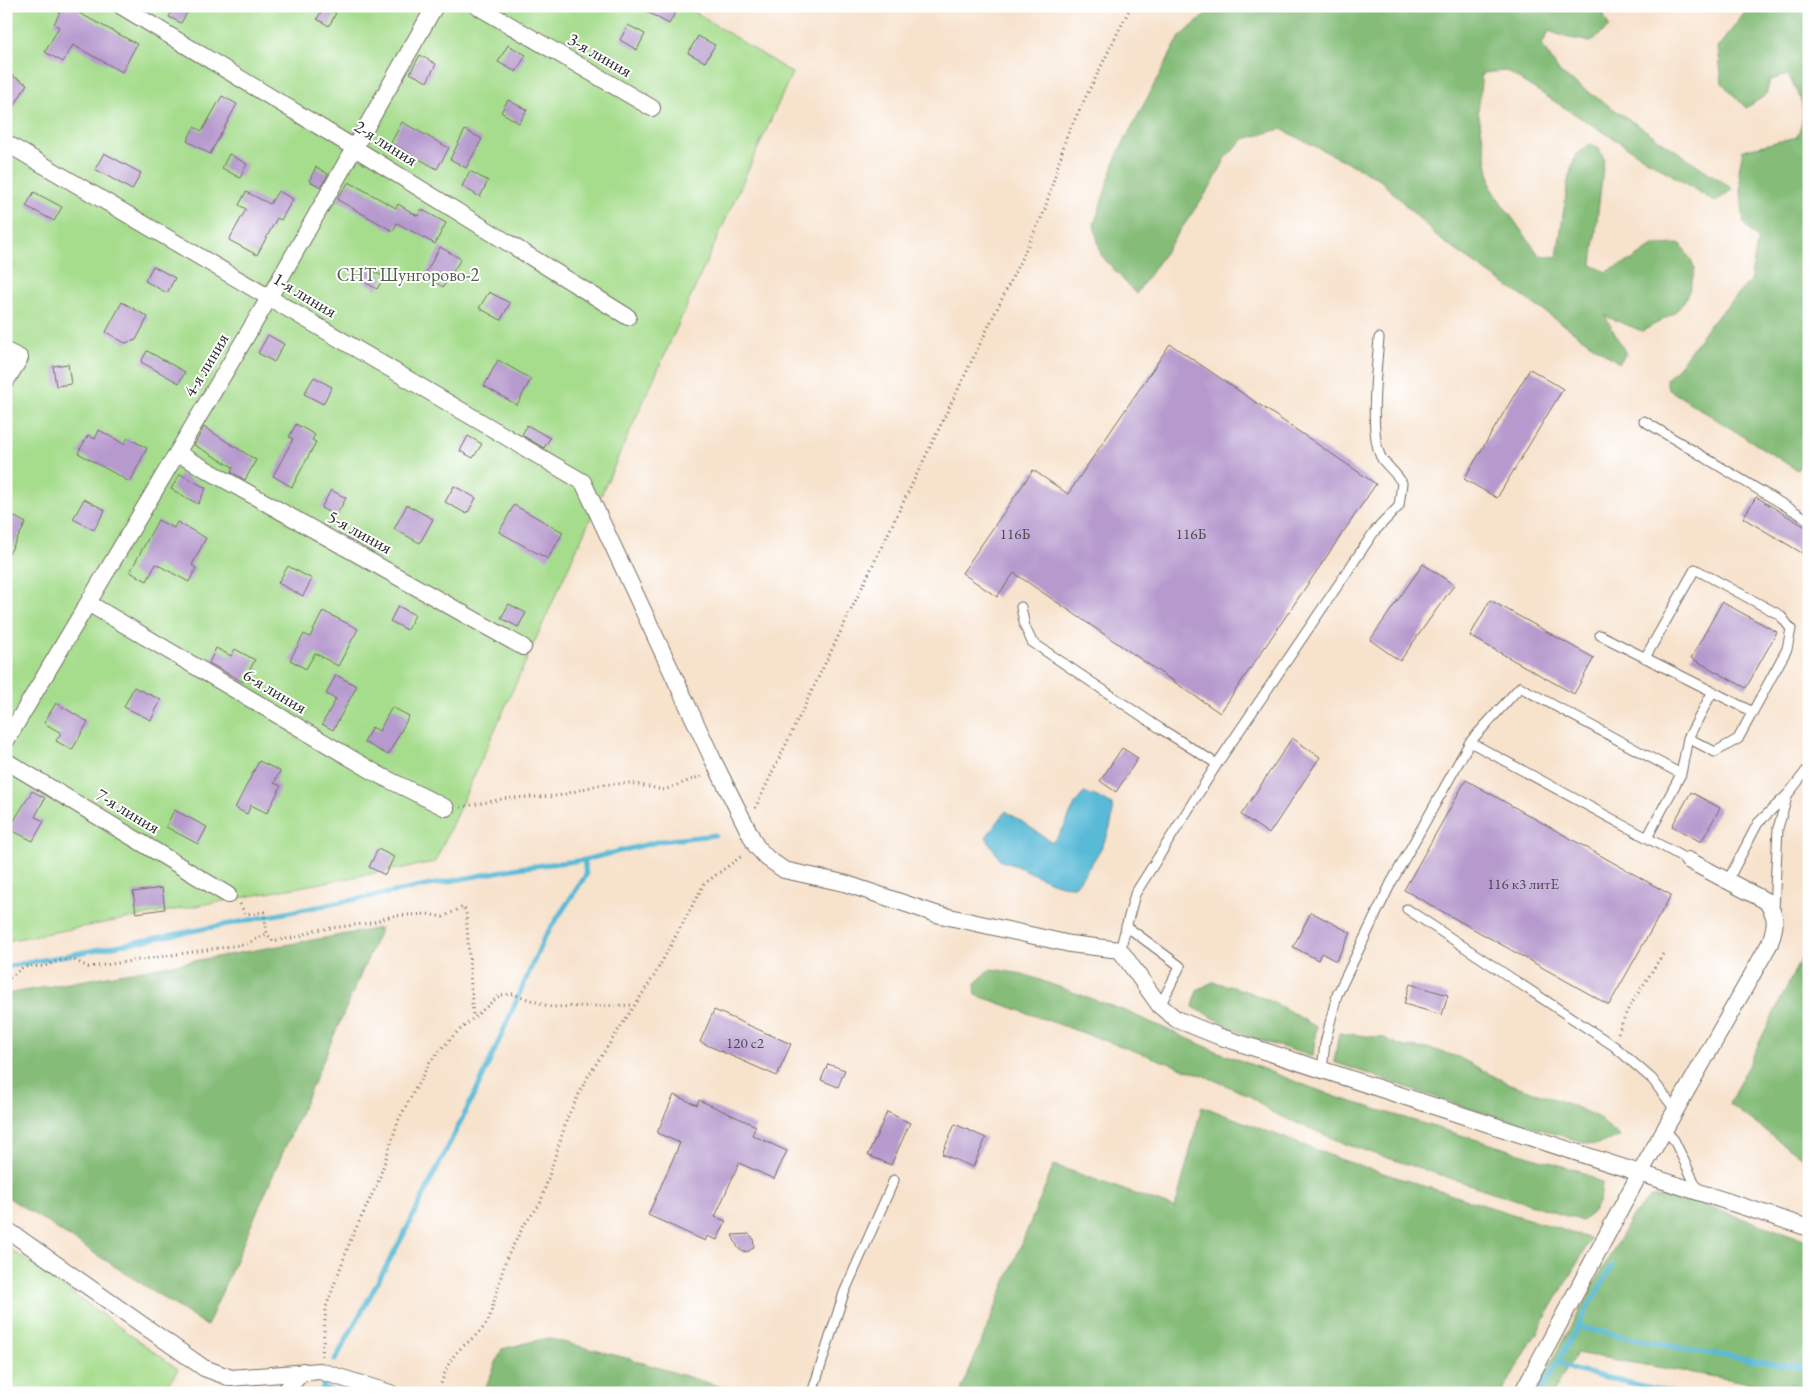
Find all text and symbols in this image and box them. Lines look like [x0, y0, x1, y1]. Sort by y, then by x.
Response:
street label: 3-я линия [564, 27, 636, 82]
street label: 2-я линия [350, 114, 422, 171]
park label: СНТ Шунгорово-2 [337, 263, 480, 286]
street label: 1-я линия [269, 267, 341, 323]
street label: 4-я линия [178, 329, 234, 401]
street label: 5-я линия [324, 504, 397, 559]
house number: 116Б [1000, 524, 1030, 543]
house number: 116Б [1176, 524, 1206, 543]
street label: 6-я линия [239, 663, 311, 719]
street label: 7-я линия [92, 783, 164, 839]
house number: 116 к3 литЕ [1487, 874, 1559, 893]
house number: 120 с2 [726, 1033, 765, 1052]

